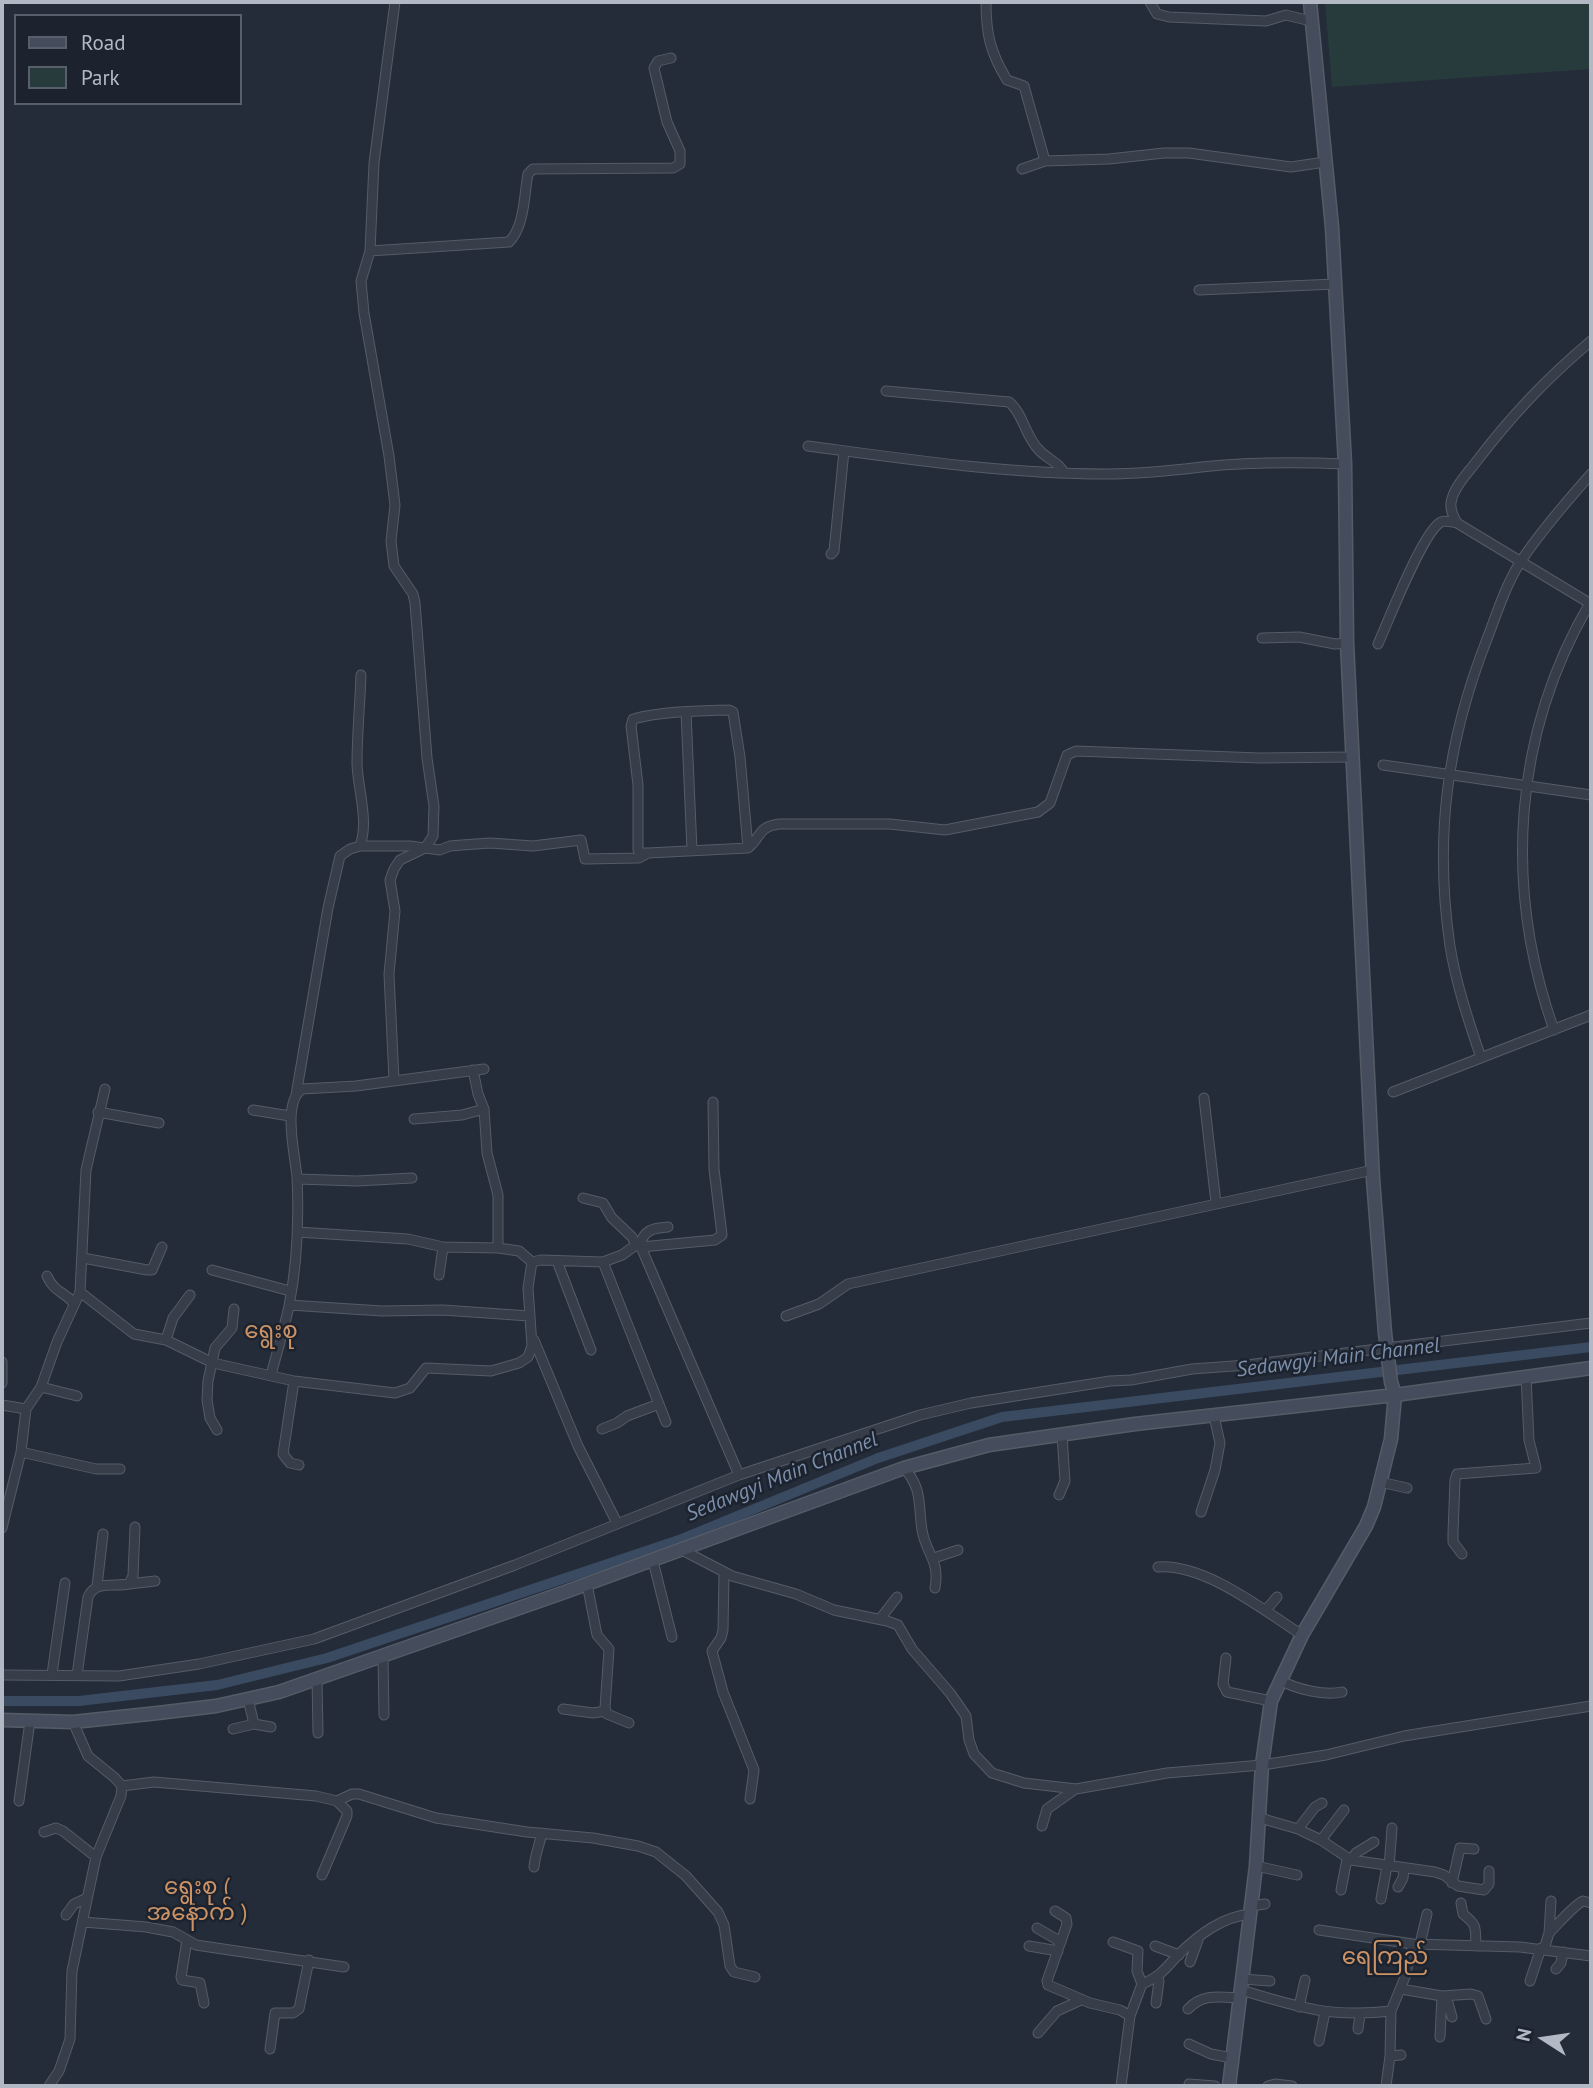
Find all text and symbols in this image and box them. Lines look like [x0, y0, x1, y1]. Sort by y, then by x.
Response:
legend [14, 14, 242, 105]
text: Road [81, 29, 125, 56]
text: Park [81, 64, 120, 91]
district label: ရွေးစု [244, 1317, 298, 1345]
water label: Sedawgyi Main Channel [1235, 1333, 1441, 1383]
water label: Sedawgyi Main Channel [682, 1427, 882, 1527]
district label: ရွေးစု ( အနောက် ) [147, 1873, 247, 1927]
district label: ရေကြည် [1342, 1943, 1428, 1971]
north arrow [1509, 2004, 1579, 2074]
text: N [1510, 2026, 1536, 2043]

